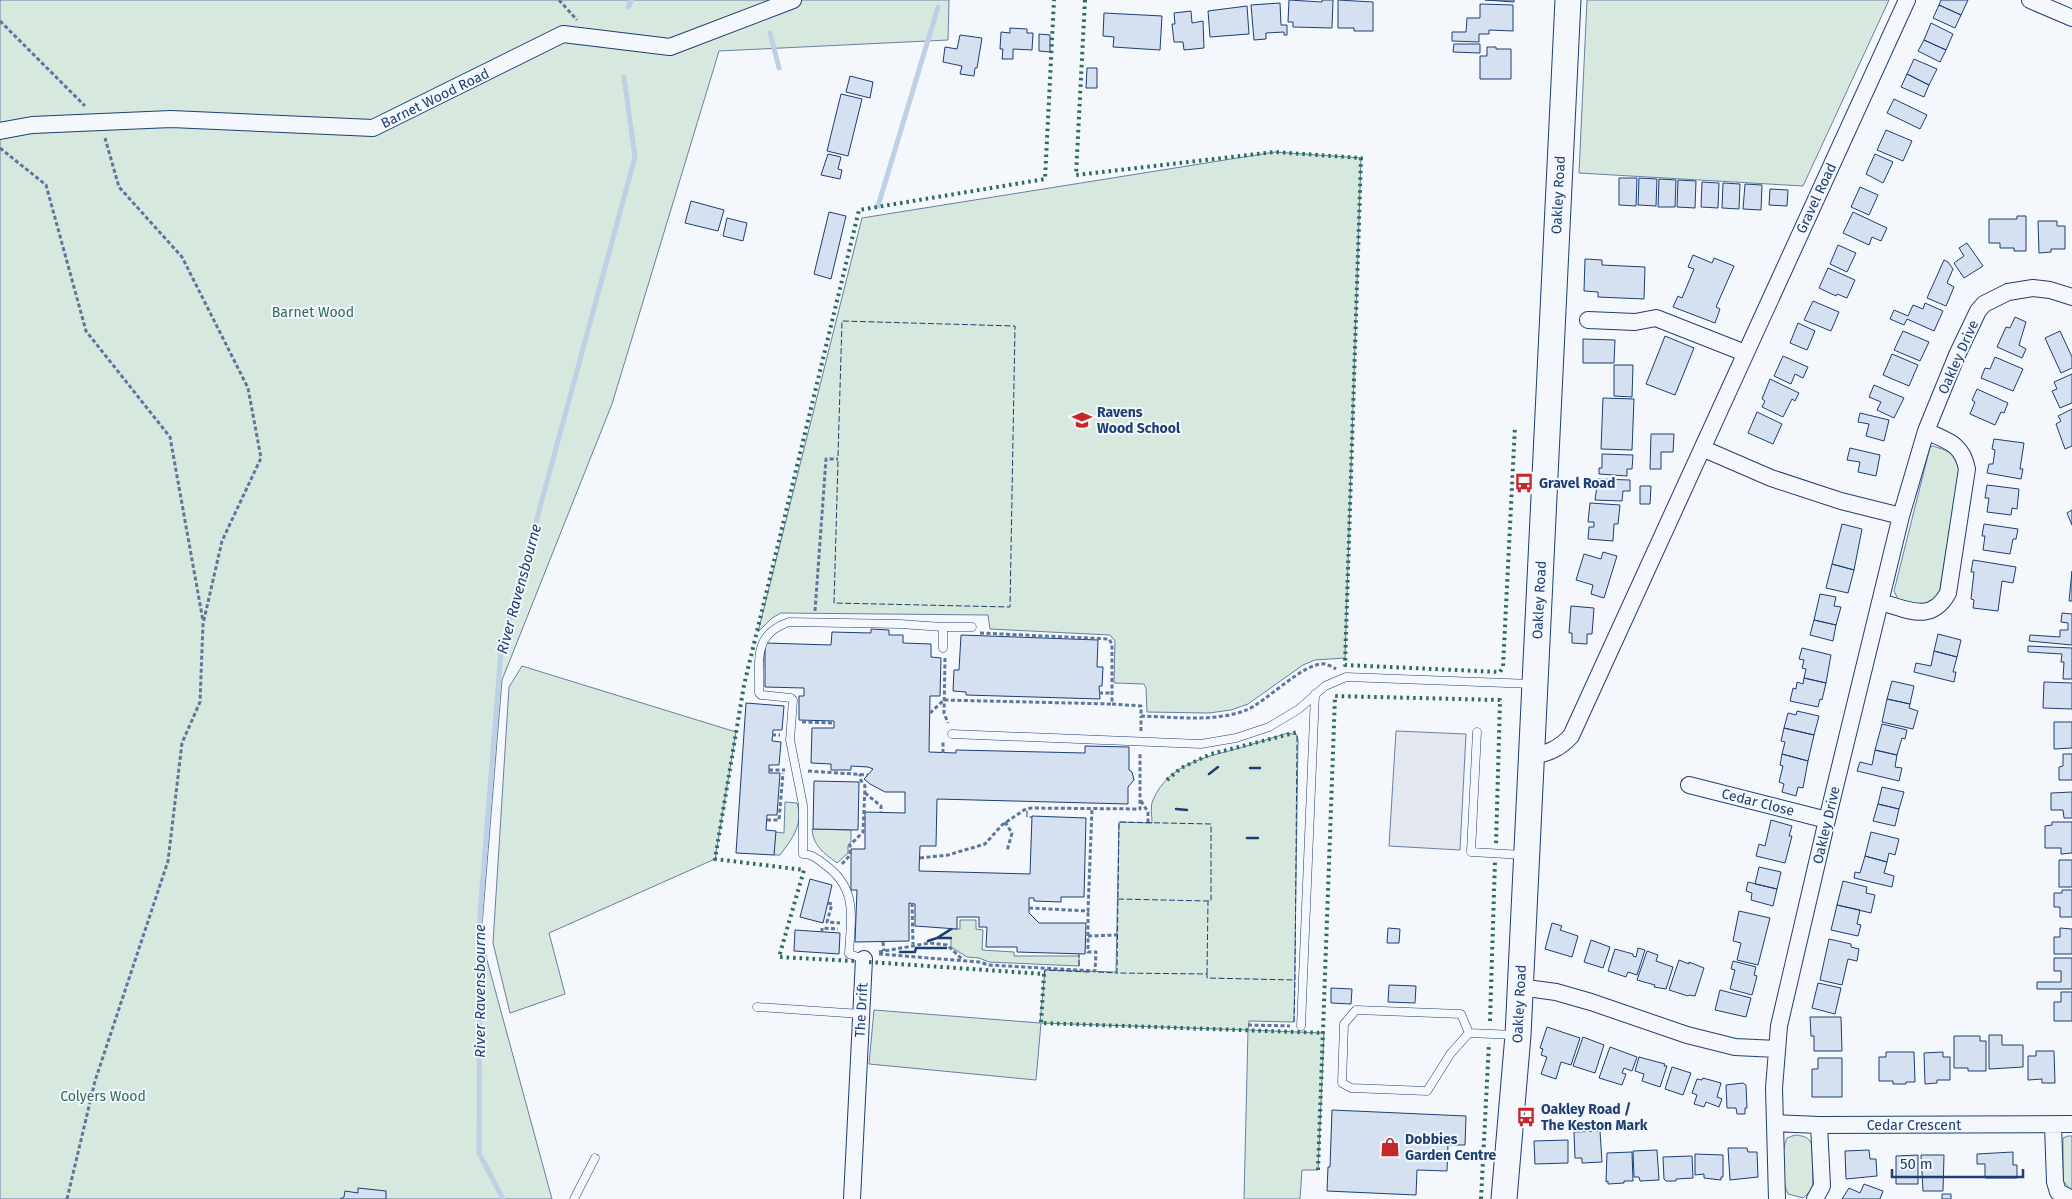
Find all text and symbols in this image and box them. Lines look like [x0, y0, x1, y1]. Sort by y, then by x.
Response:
street label: Barnet Wood Road [378, 65, 492, 132]
street label: Oakley Road [1548, 155, 1569, 235]
street label: Gravel Road [1793, 160, 1840, 236]
park label: Barnet Wood [272, 304, 354, 321]
street label: Oakley Drive [1935, 317, 1982, 397]
place label: Ravens Wood School [1097, 404, 1181, 437]
school or university icon: Ravens Wood School [1071, 409, 1093, 431]
bus stop icon: Gravel Road [1513, 472, 1535, 494]
place label: Gravel Road [1539, 475, 1615, 492]
water label: River Ravensbourne [493, 522, 545, 656]
street label: Oakley Road [1529, 560, 1550, 640]
street label: Cedar Close [1720, 785, 1796, 820]
street label: Oakley Drive [1809, 785, 1844, 866]
water label: River Ravensbourne [471, 924, 489, 1058]
street label: Oakley Road [1509, 964, 1530, 1044]
street label: The Drift [852, 981, 871, 1038]
park label: Colyers Wood [60, 1088, 146, 1105]
place label: Oakley Road / The Keston Mark [1541, 1101, 1648, 1134]
bus stop icon: Oakley Road / The Keston Mark [1515, 1106, 1537, 1128]
street label: Cedar Crescent [1867, 1117, 1962, 1134]
place label: Dobbies Garden Centre [1405, 1131, 1497, 1164]
shop icon: Dobbies Garden Centre [1379, 1136, 1401, 1158]
scale bar [1892, 1146, 2023, 1178]
text: 50 m [1900, 1155, 1933, 1173]

